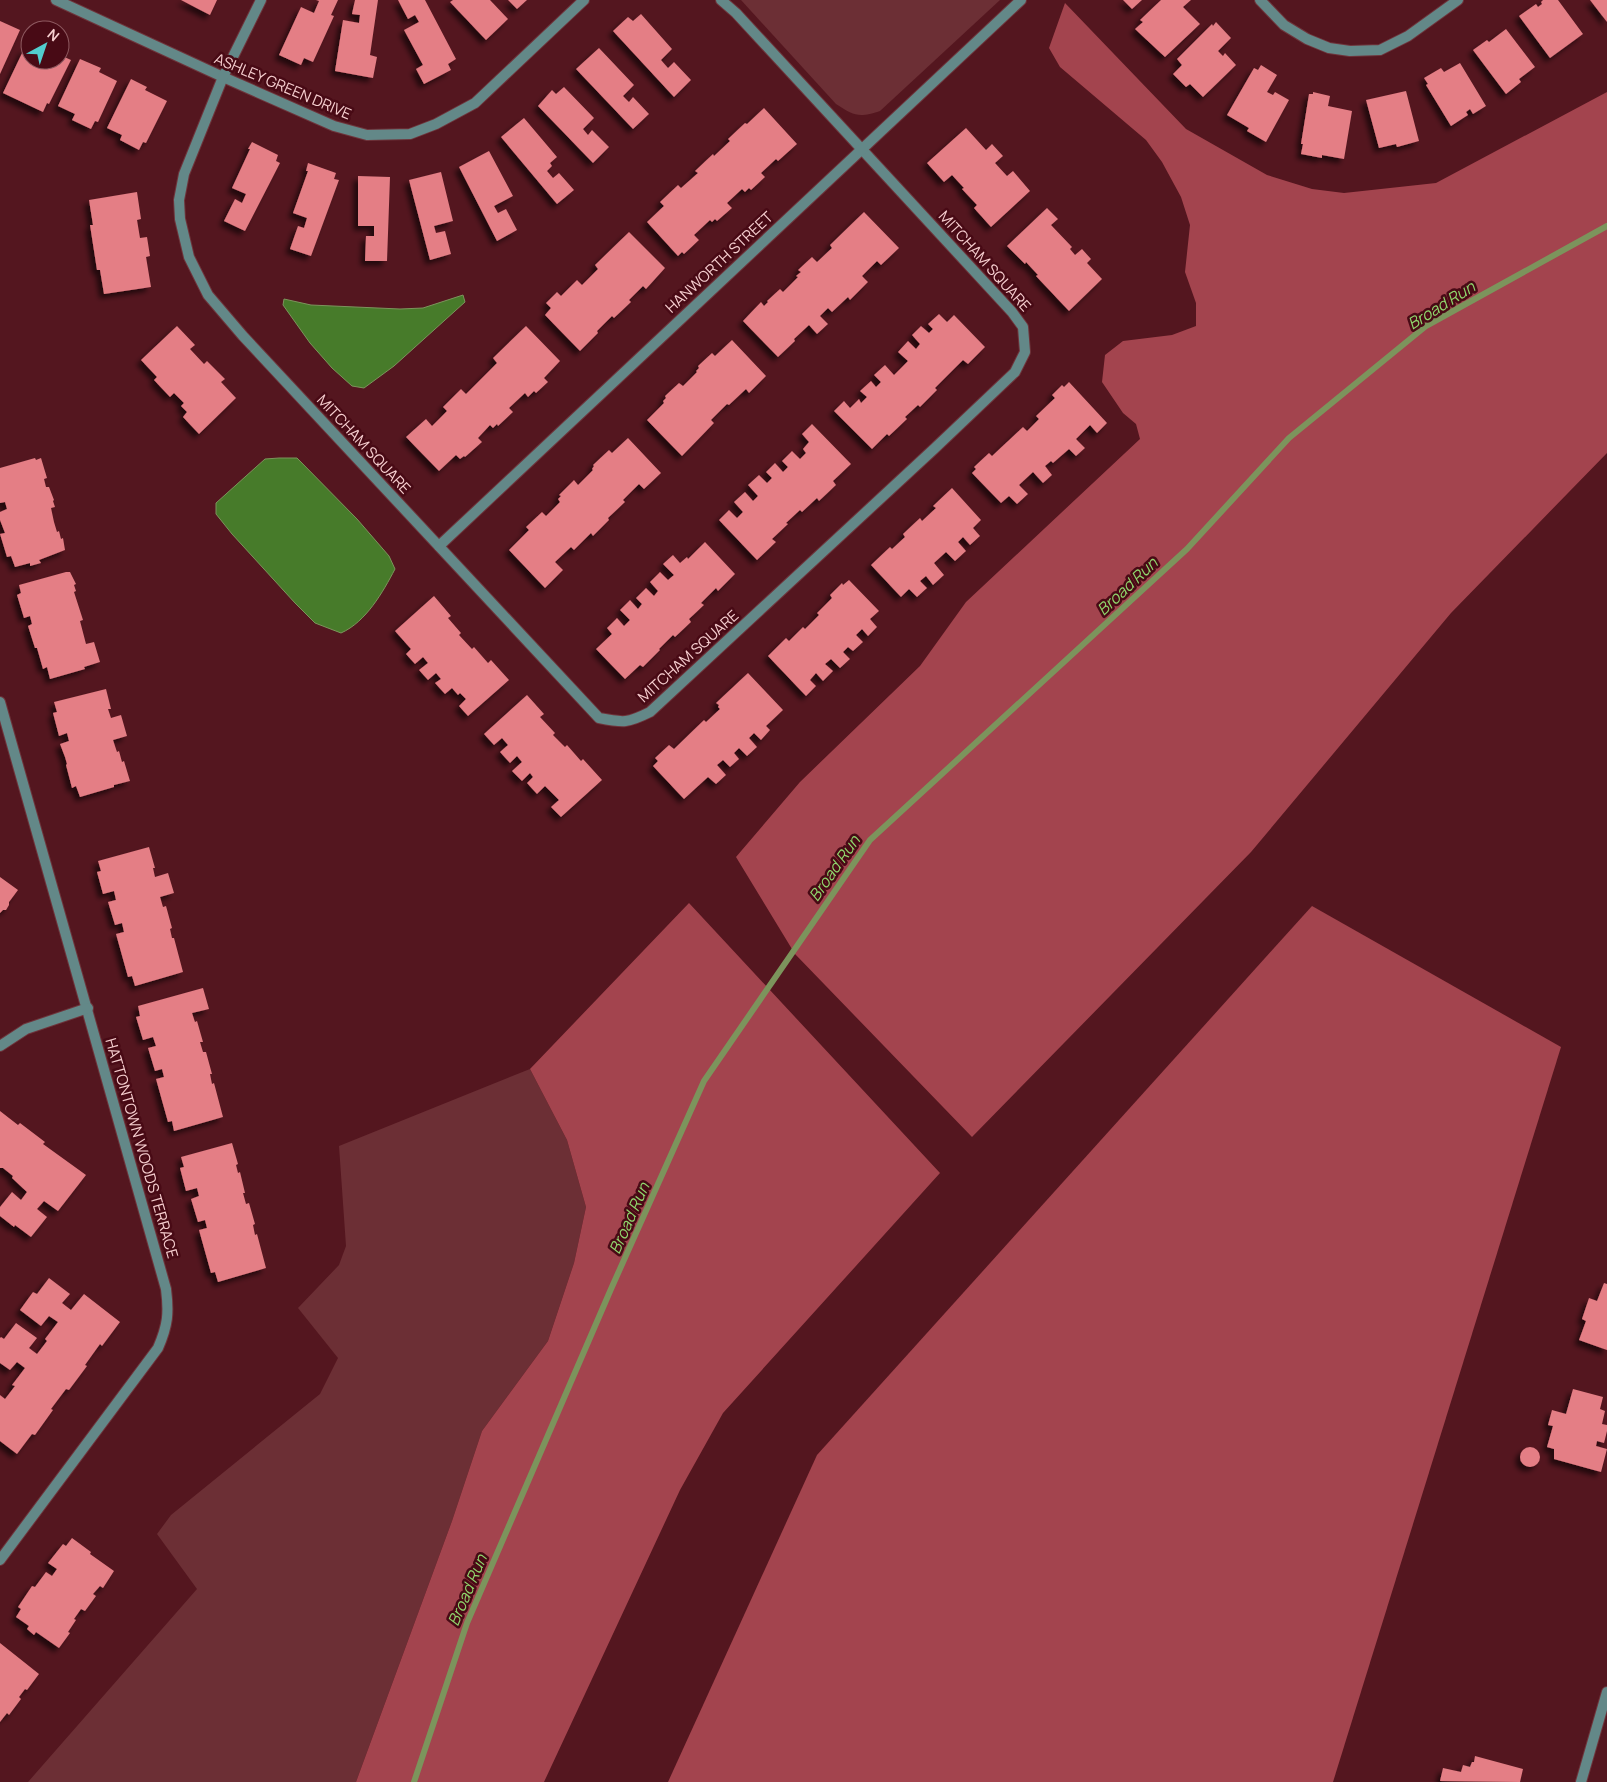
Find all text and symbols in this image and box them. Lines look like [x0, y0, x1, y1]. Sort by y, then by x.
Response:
north arrow [20, 20, 70, 70]
text: N [44, 24, 64, 45]
street label: ASHLEY GREEN DRIVE [211, 48, 355, 124]
street label: MITCHAM SQUARE [934, 206, 1036, 316]
street label: HANWORTH STREET [661, 207, 777, 317]
water label: Broad Run [1403, 275, 1479, 334]
street label: MITCHAM SQUARE [312, 390, 416, 498]
water label: Broad Run [1092, 552, 1162, 620]
street label: MITCHAM SQUARE [633, 605, 743, 707]
water label: Broad Run [803, 830, 865, 905]
street label: HATTONTOWN WOODS TERRACE [100, 1035, 184, 1261]
water label: Broad Run [604, 1179, 655, 1257]
water label: Broad Run [442, 1550, 492, 1629]

